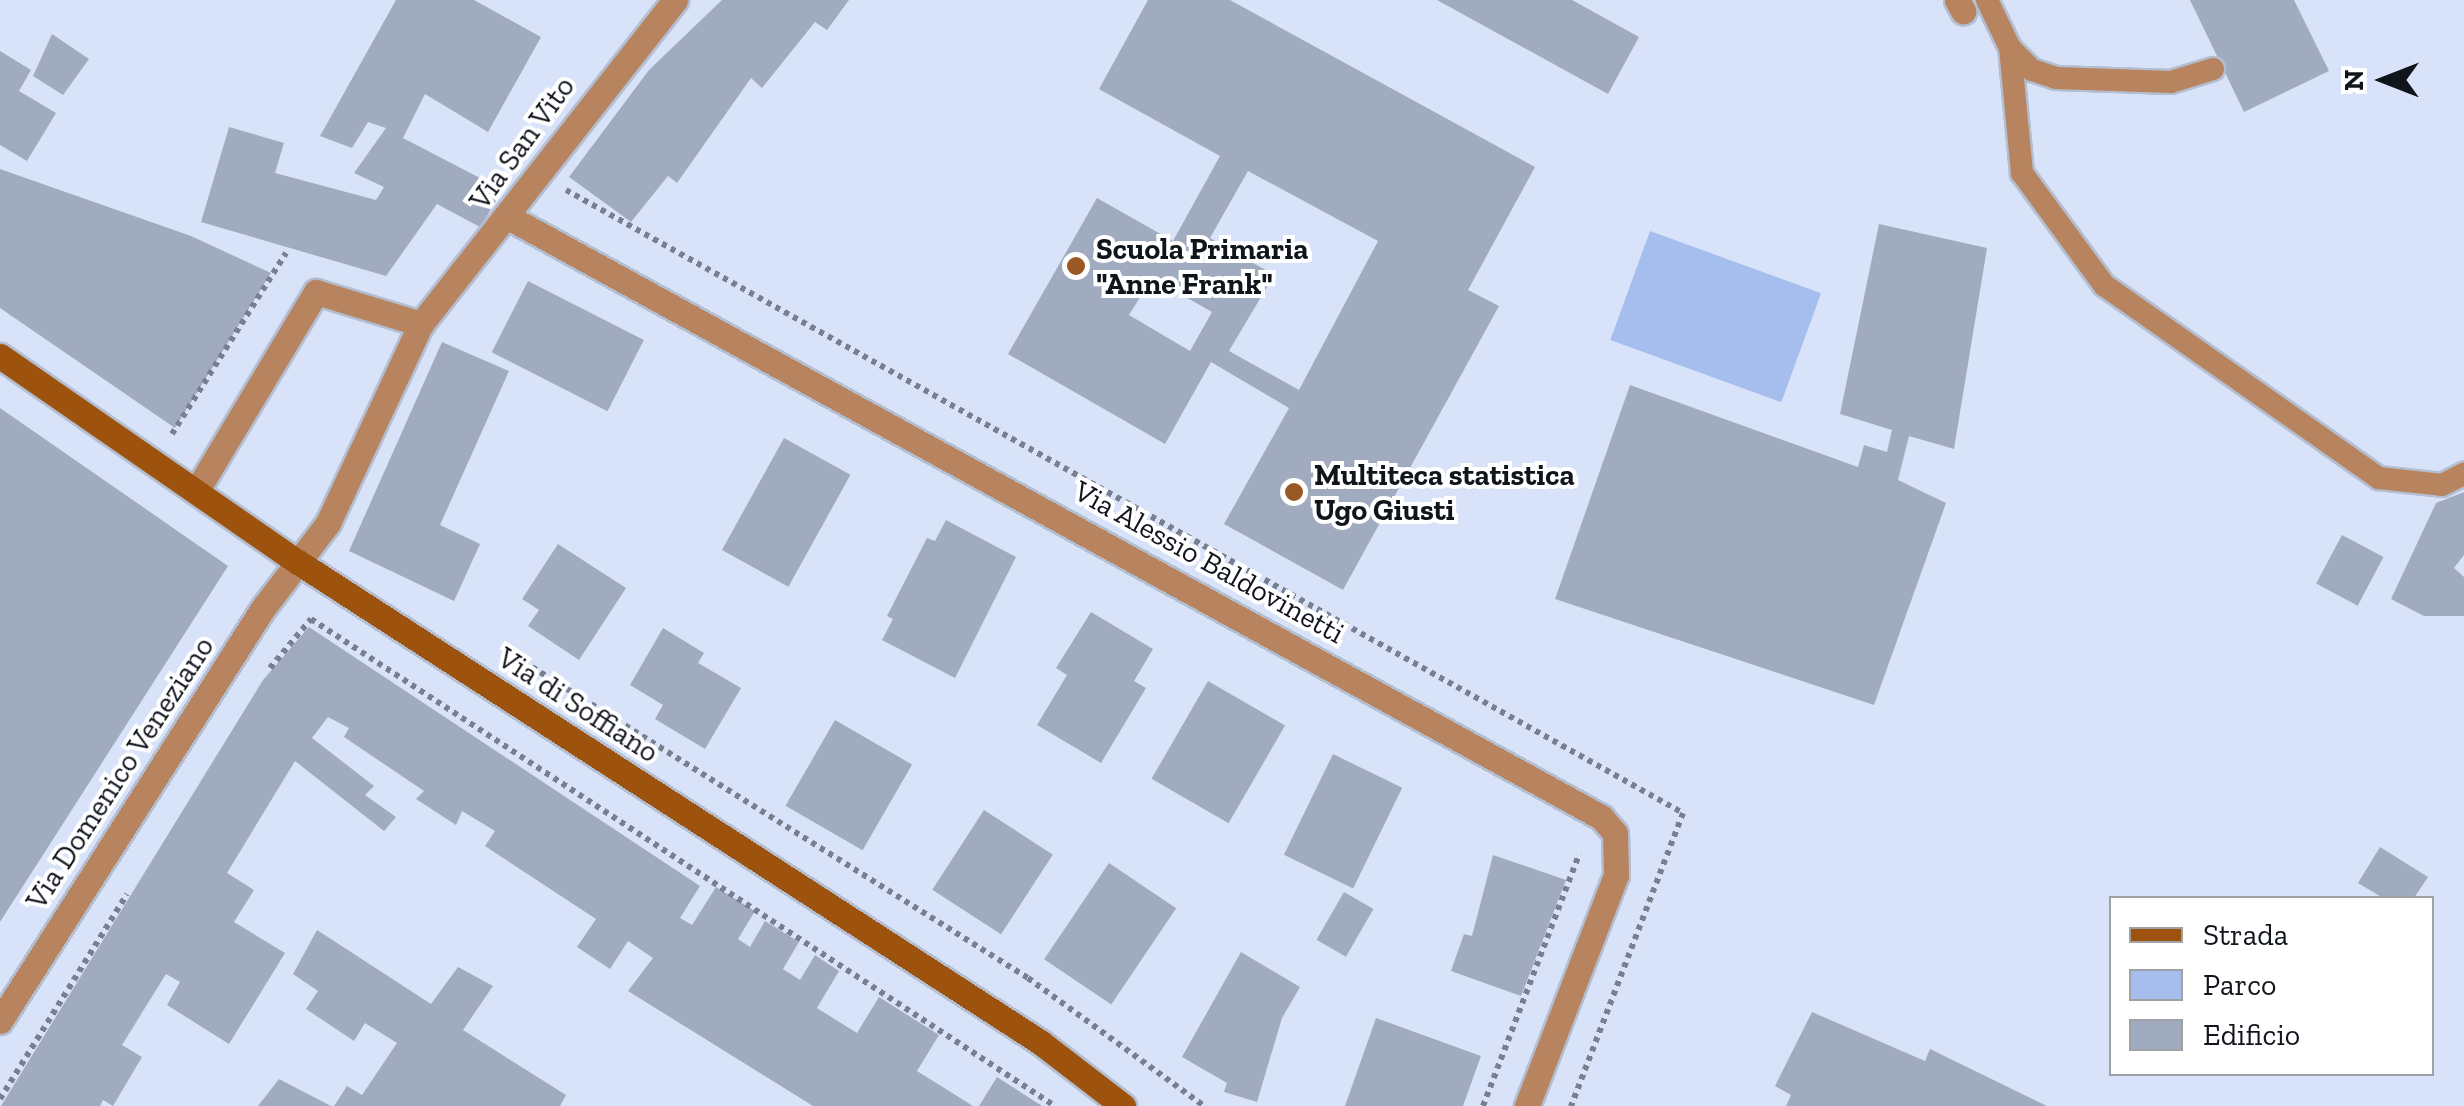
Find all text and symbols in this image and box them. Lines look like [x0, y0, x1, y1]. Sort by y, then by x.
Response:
north arrow [2334, 30, 2434, 130]
street label: Via San Vito [461, 69, 583, 217]
text: N [2337, 69, 2370, 91]
place label: Scuola Primaria "Anne Frank" [1096, 231, 1308, 302]
marker: Scuola Primaria "Anne Frank" [1065, 255, 1087, 277]
place label: Multiteca statistica Ugo Giusti [1314, 457, 1575, 528]
street label: Via Alessio Baldovinetti [1067, 472, 1351, 652]
marker: Multiteca statistica Ugo Giusti [1283, 481, 1305, 503]
street label: Via Domenico Veneziano [18, 629, 222, 917]
street label: Via di Soffiano [491, 640, 665, 770]
legend [2109, 896, 2434, 1076]
text: Strada [2203, 917, 2288, 953]
text: Parco [2203, 967, 2276, 1003]
text: Edificio [2203, 1017, 2300, 1053]

